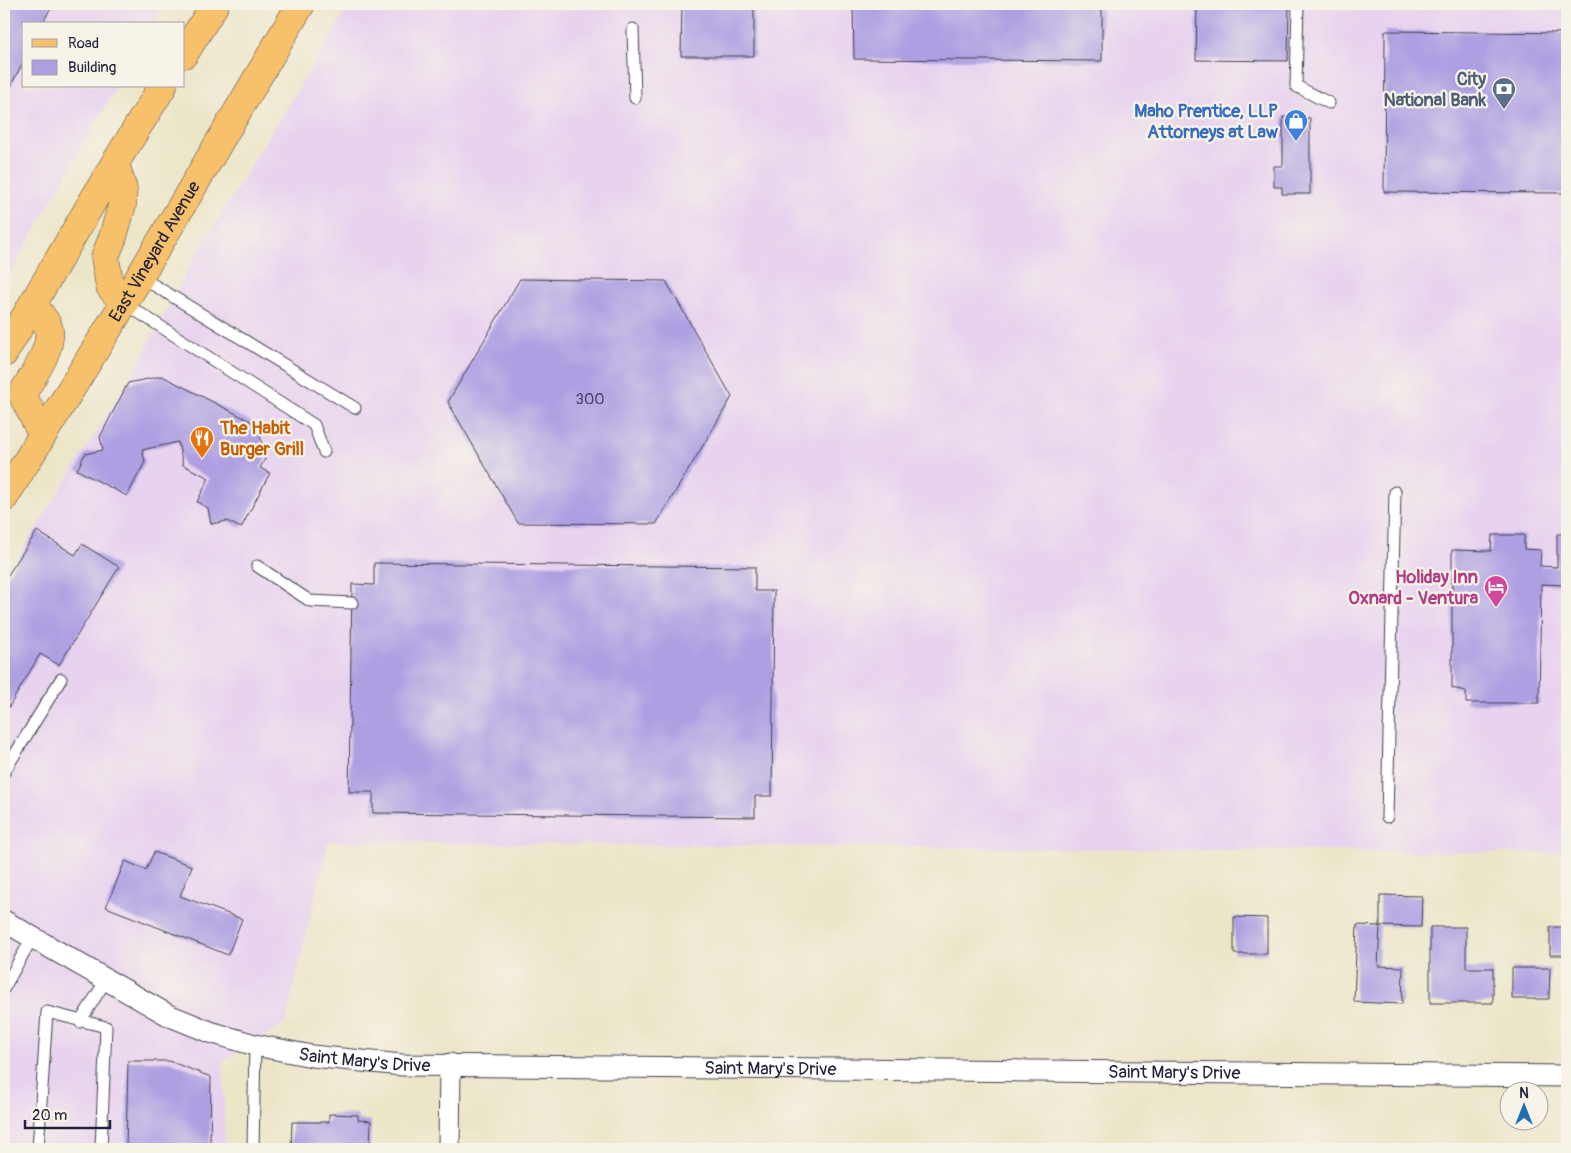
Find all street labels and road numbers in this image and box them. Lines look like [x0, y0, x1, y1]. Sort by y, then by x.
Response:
street label: East Vineyard Avenue [104, 176, 205, 326]
street label: Saint Mary's Drive [297, 1042, 431, 1077]
street label: Saint Mary's Drive [704, 1056, 837, 1081]
street label: Saint Mary's Drive [1108, 1060, 1241, 1084]

